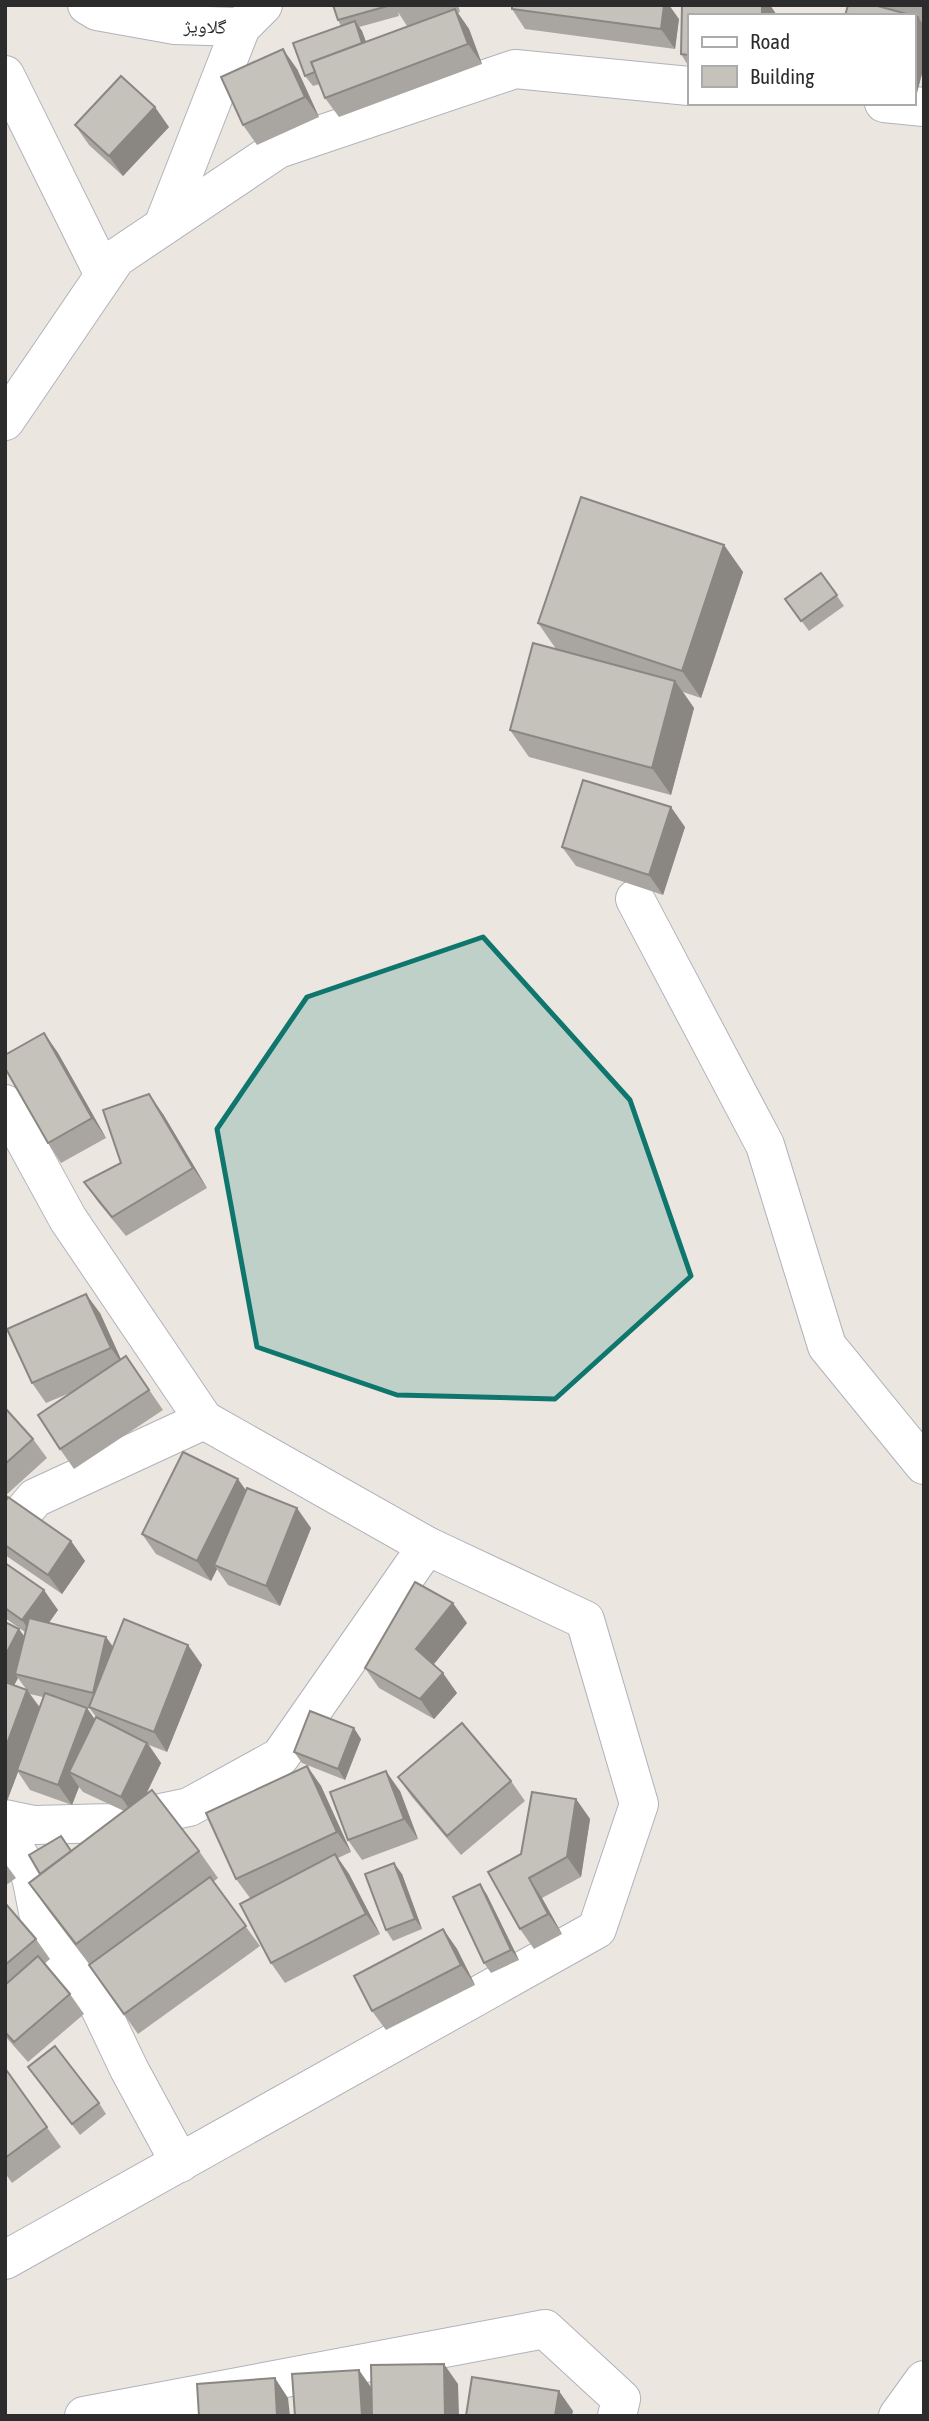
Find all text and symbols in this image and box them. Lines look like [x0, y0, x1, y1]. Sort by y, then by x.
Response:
street label: گلاویژ [182, 14, 227, 39]
legend [688, 14, 915, 105]
text: Road [750, 29, 790, 53]
text: Building [750, 64, 814, 88]

